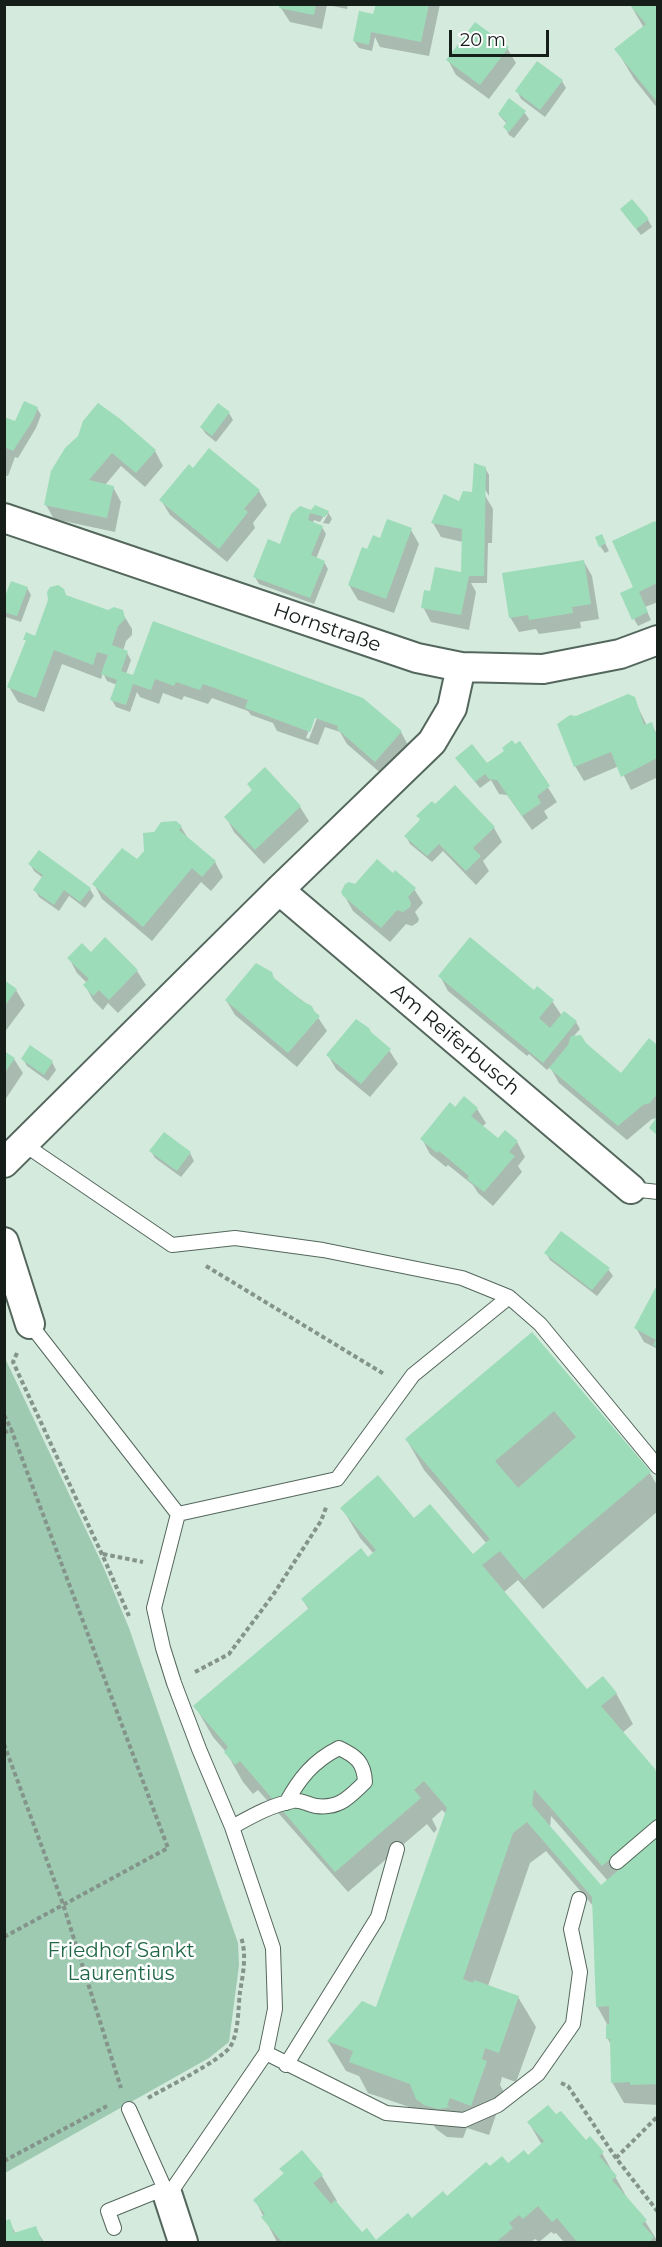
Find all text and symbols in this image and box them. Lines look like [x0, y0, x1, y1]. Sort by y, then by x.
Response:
scale bar [452, 18, 552, 56]
text: 20 m [460, 29, 506, 51]
street label: Hornstraße [270, 598, 384, 658]
street label: Am Reiferbusch [386, 979, 524, 1101]
park label: Friedhof Sankt Laurentius [47, 1939, 195, 1986]

